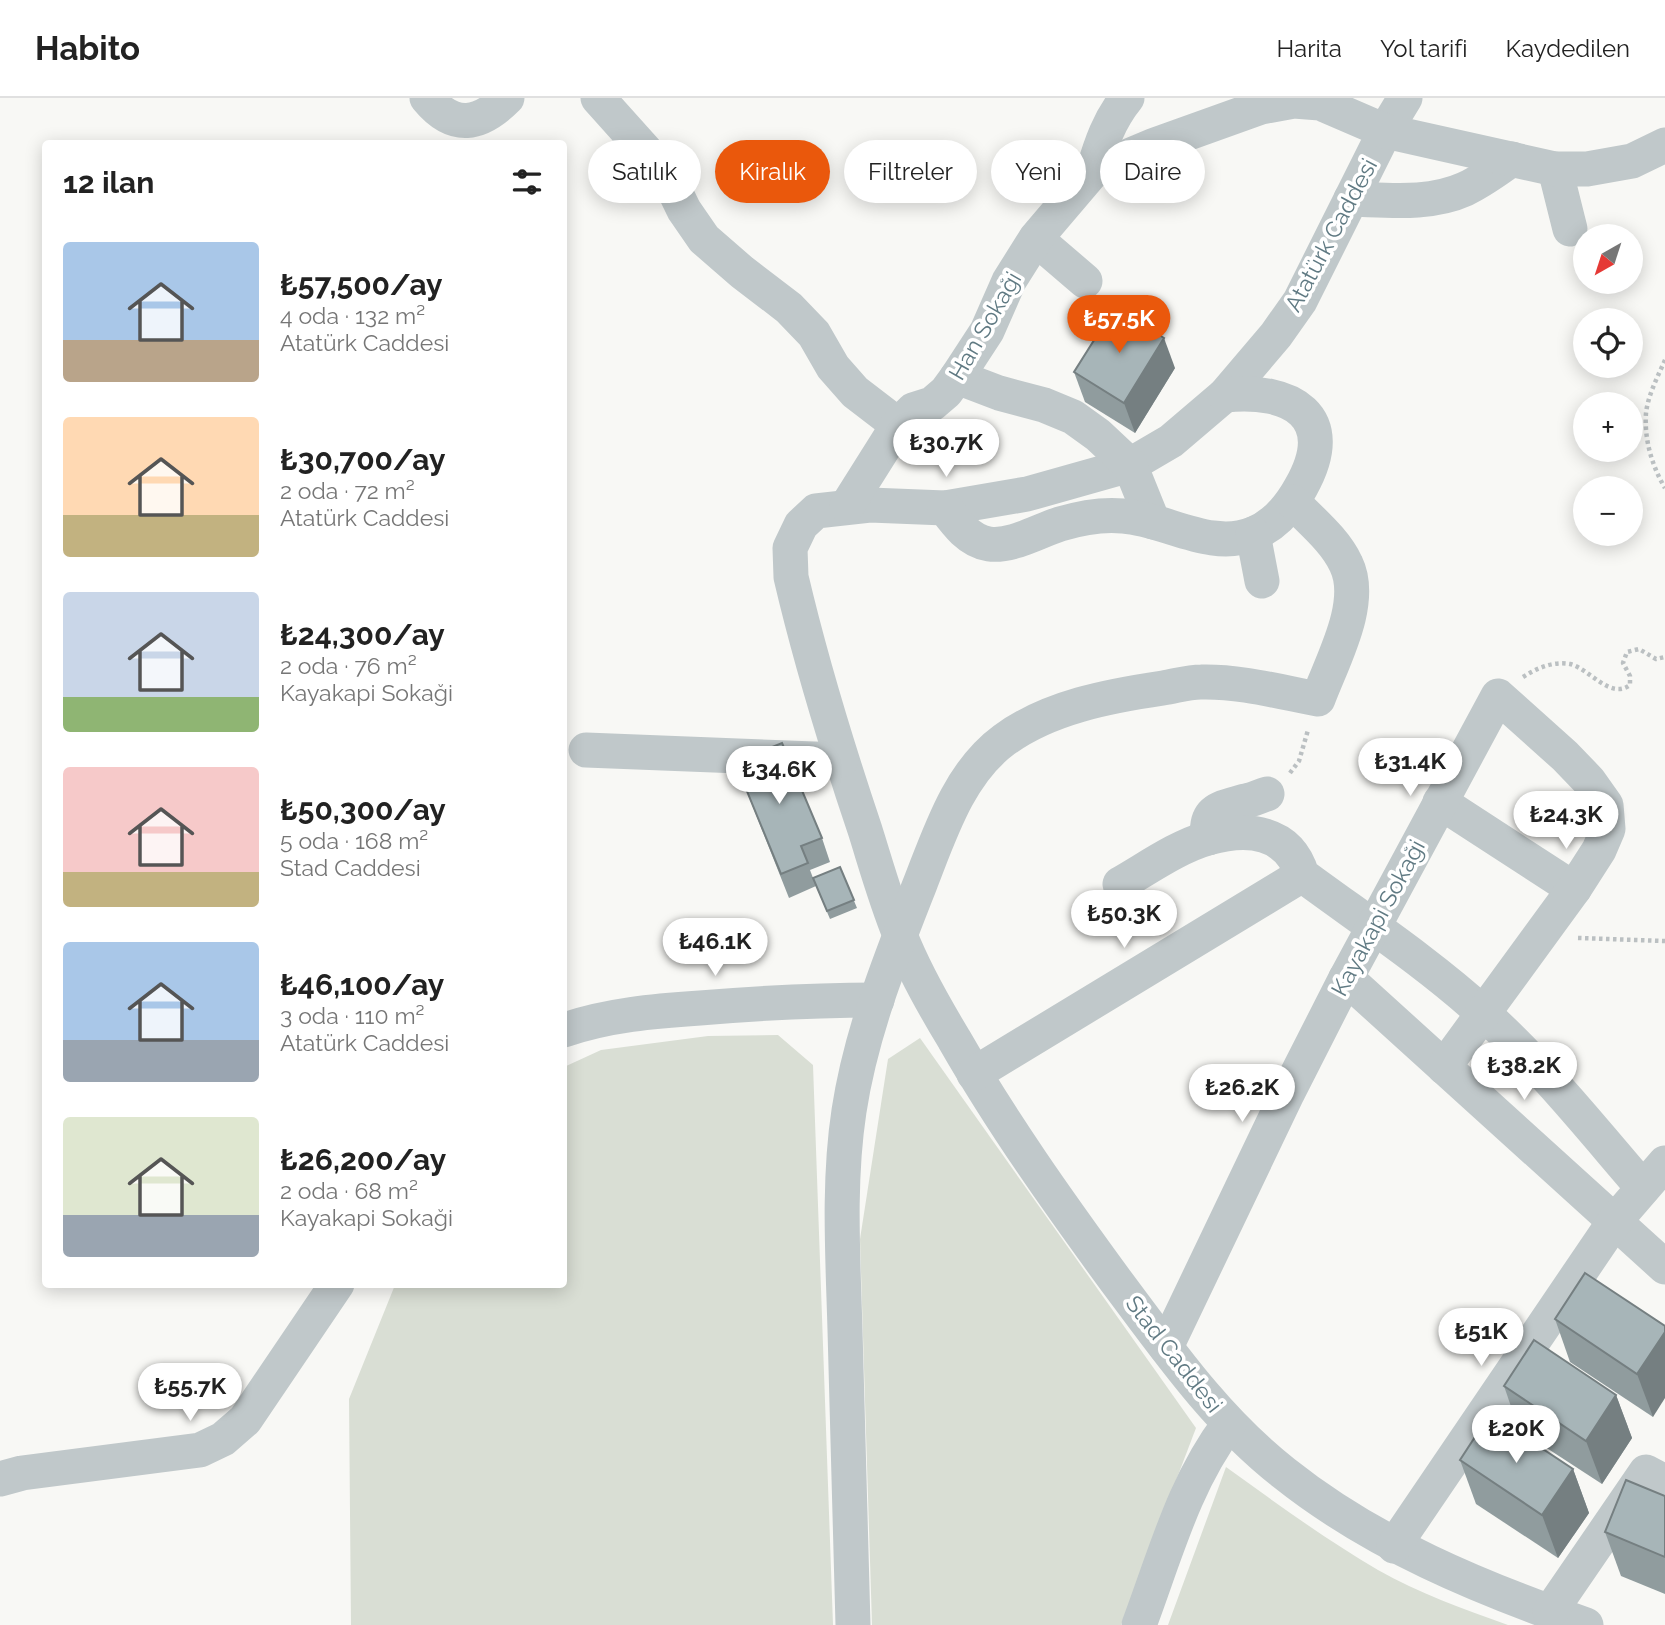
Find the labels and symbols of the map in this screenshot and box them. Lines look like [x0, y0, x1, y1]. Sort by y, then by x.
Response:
street label: Atatürk Caddesi [1279, 154, 1382, 316]
north arrow [1573, 224, 1643, 294]
street label: Han Sokaği [943, 267, 1026, 385]
pin: ₺57.5K [1062, 296, 1176, 355]
pin: ₺30.7K [889, 420, 1003, 479]
pin: ₺31.4K [1353, 738, 1467, 798]
pin: ₺34.6K [722, 746, 836, 806]
pin: ₺24.3K [1509, 792, 1623, 851]
street label: Kayakapi Sokaği [1325, 835, 1430, 1000]
pin: ₺50.3K [1067, 890, 1181, 950]
pin: ₺46.1K [658, 918, 772, 978]
pin: ₺38.2K [1467, 1042, 1581, 1102]
pin: ₺26.2K [1185, 1065, 1299, 1124]
street label: Stad Caddesi [1120, 1290, 1228, 1417]
pin: ₺51K [1440, 1308, 1522, 1368]
pin: ₺55.7K [133, 1364, 247, 1423]
pin: ₺20K [1475, 1406, 1557, 1465]

